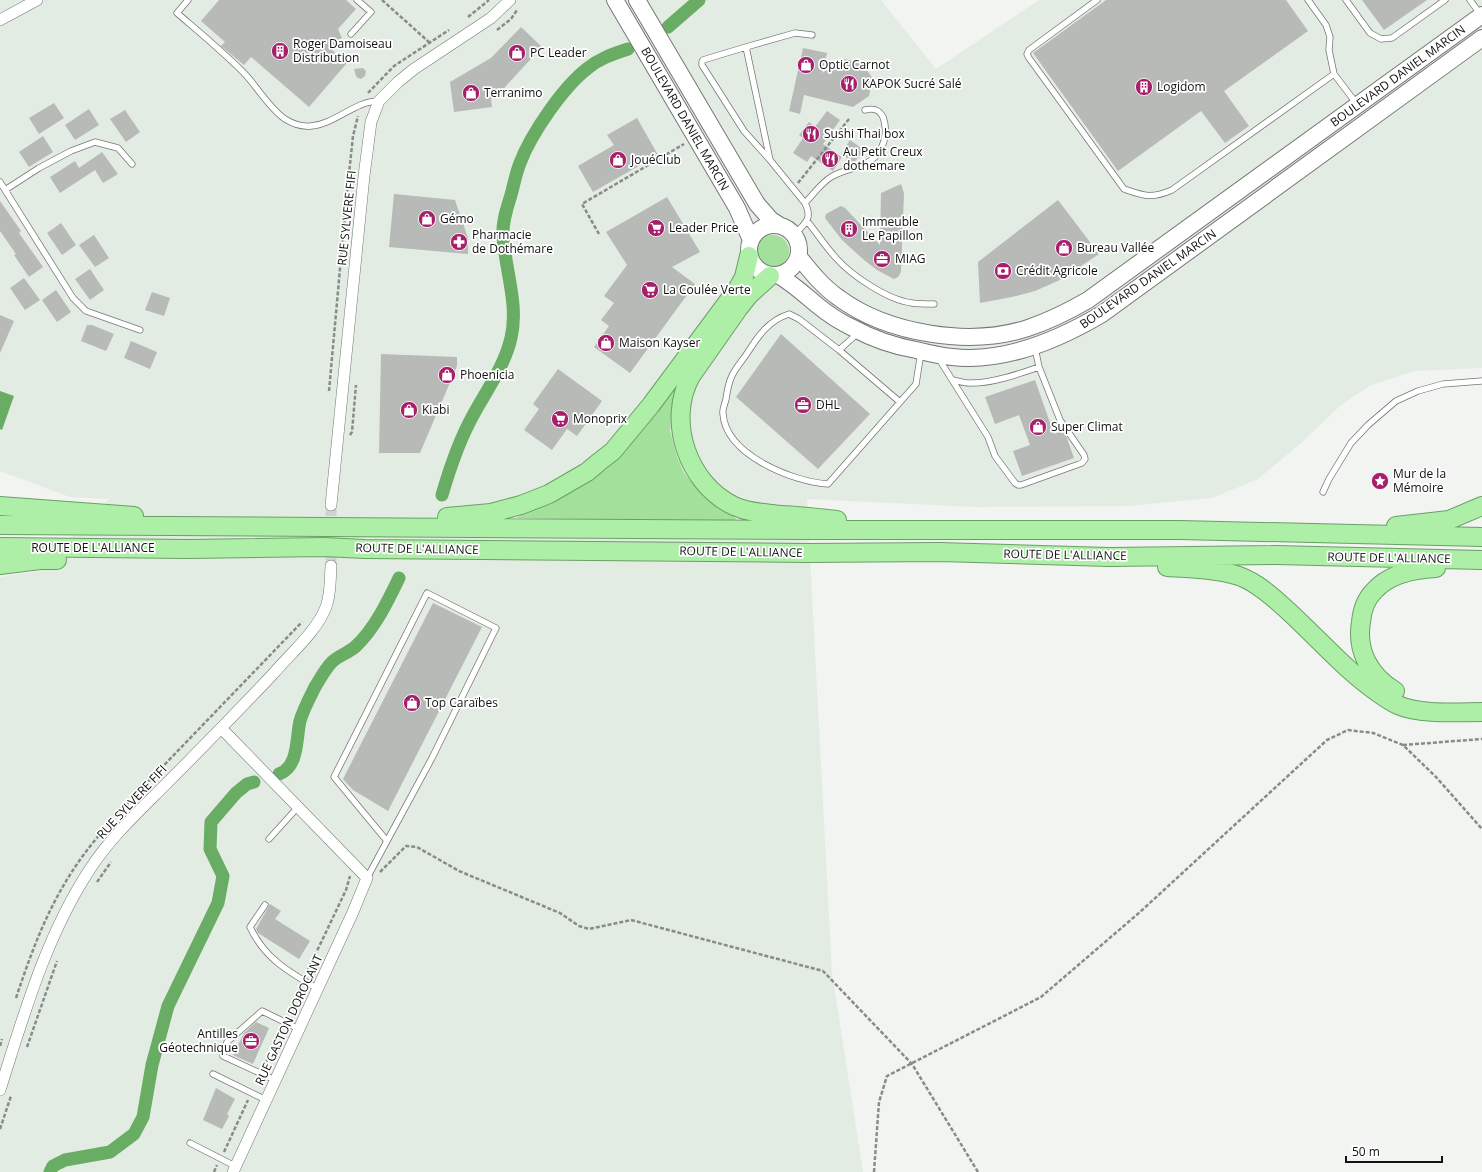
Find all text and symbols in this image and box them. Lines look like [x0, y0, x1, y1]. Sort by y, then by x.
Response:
street label: BOULEVARD DANIEL MARCIN [1327, 21, 1469, 130]
place label: Roger Damoiseau Distribution [293, 35, 392, 66]
building icon: Roger Damoiseau Distribution [270, 41, 290, 61]
shop icon: PC Leader [507, 43, 527, 63]
place label: PC Leader [530, 44, 587, 61]
street label: BOULEVARD DANIEL MARCIN [637, 44, 734, 194]
shop icon: Optic Carnot [796, 55, 816, 75]
place label: Optic Carnot [819, 56, 890, 73]
restaurant icon: KAPOK Sucré Salé [839, 74, 859, 94]
place label: KAPOK Sucré Salé [862, 75, 962, 92]
building icon: Logidom [1134, 77, 1154, 97]
place label: Logidom [1157, 78, 1206, 95]
shop icon: Terranimo [461, 83, 481, 103]
place label: Terranimo [484, 84, 543, 101]
restaurant icon: Sushi Thai box [801, 124, 821, 144]
place label: Sushi Thai box [824, 125, 906, 142]
place label: Au Petit Creux dothemare [843, 143, 923, 174]
restaurant icon: Au Petit Creux dothemare [820, 149, 840, 169]
shop icon: JouéClub [608, 150, 628, 170]
place label: JouéClub [630, 151, 681, 168]
street label: RUE SYLVERE FIFI [333, 170, 360, 266]
shop icon: Gémo [417, 209, 437, 229]
place label: Gémo [440, 210, 474, 227]
place label: Immeuble Le Papillon [862, 213, 923, 244]
supermarket icon: Leader Price [646, 218, 666, 238]
place label: Leader Price [669, 219, 739, 236]
building icon: Immeuble Le Papillon [839, 219, 859, 239]
street label: BOULEVARD DANIEL MARCIN [1076, 225, 1219, 332]
place label: Pharmacie de Dothémare [472, 226, 553, 257]
pharmacy icon: Pharmacie de Dothémare [449, 232, 469, 252]
shop icon: Bureau Vallée [1054, 238, 1074, 258]
place label: Bureau Vallée [1077, 239, 1155, 256]
office icon: MIAG [872, 249, 892, 269]
place label: MIAG [895, 250, 925, 267]
bank icon: Crédit Agricole [993, 261, 1013, 281]
place label: Crédit Agricole [1016, 262, 1098, 279]
supermarket icon: La Coulée Verte [640, 280, 660, 300]
place label: La Coulée Verte [663, 281, 751, 298]
shop icon: Maison Kayser [596, 333, 616, 353]
place label: Maison Kayser [619, 334, 700, 351]
shop icon: Phoenicia [437, 365, 457, 385]
place label: Phoenicia [460, 366, 514, 383]
office icon: DHL [793, 395, 813, 415]
place label: DHL [816, 396, 840, 413]
shop icon: Kiabi [399, 400, 419, 420]
place label: Kiabi [422, 401, 449, 418]
supermarket icon: Monoprix [550, 409, 570, 429]
place label: Monoprix [573, 410, 628, 427]
shop icon: Super Climat [1028, 417, 1048, 437]
place label: Super Climat [1051, 418, 1123, 435]
place label: Mur de la Mémoire [1393, 465, 1446, 496]
place icon: Mur de la Mémoire [1370, 471, 1390, 491]
street label: ROUTE DE L'ALLIANCE [31, 539, 155, 556]
street label: ROUTE DE L'ALLIANCE [355, 539, 479, 558]
street label: ROUTE DE L'ALLIANCE [679, 542, 803, 561]
street label: ROUTE DE L'ALLIANCE [1003, 545, 1127, 564]
street label: ROUTE DE L'ALLIANCE [1327, 548, 1451, 567]
shop icon: Top Caraïbes [402, 693, 422, 713]
place label: Top Caraïbes [425, 694, 498, 711]
street label: RUE SYLVERE FIFI [93, 761, 170, 842]
street label: RUE GASTON DOROCANT [251, 951, 327, 1088]
place label: Antilles Géotechnique [159, 1025, 238, 1056]
office icon: Antilles Géotechnique [241, 1031, 261, 1051]
scale bar [1346, 1138, 1442, 1164]
text: 50 m [1352, 1143, 1380, 1160]

